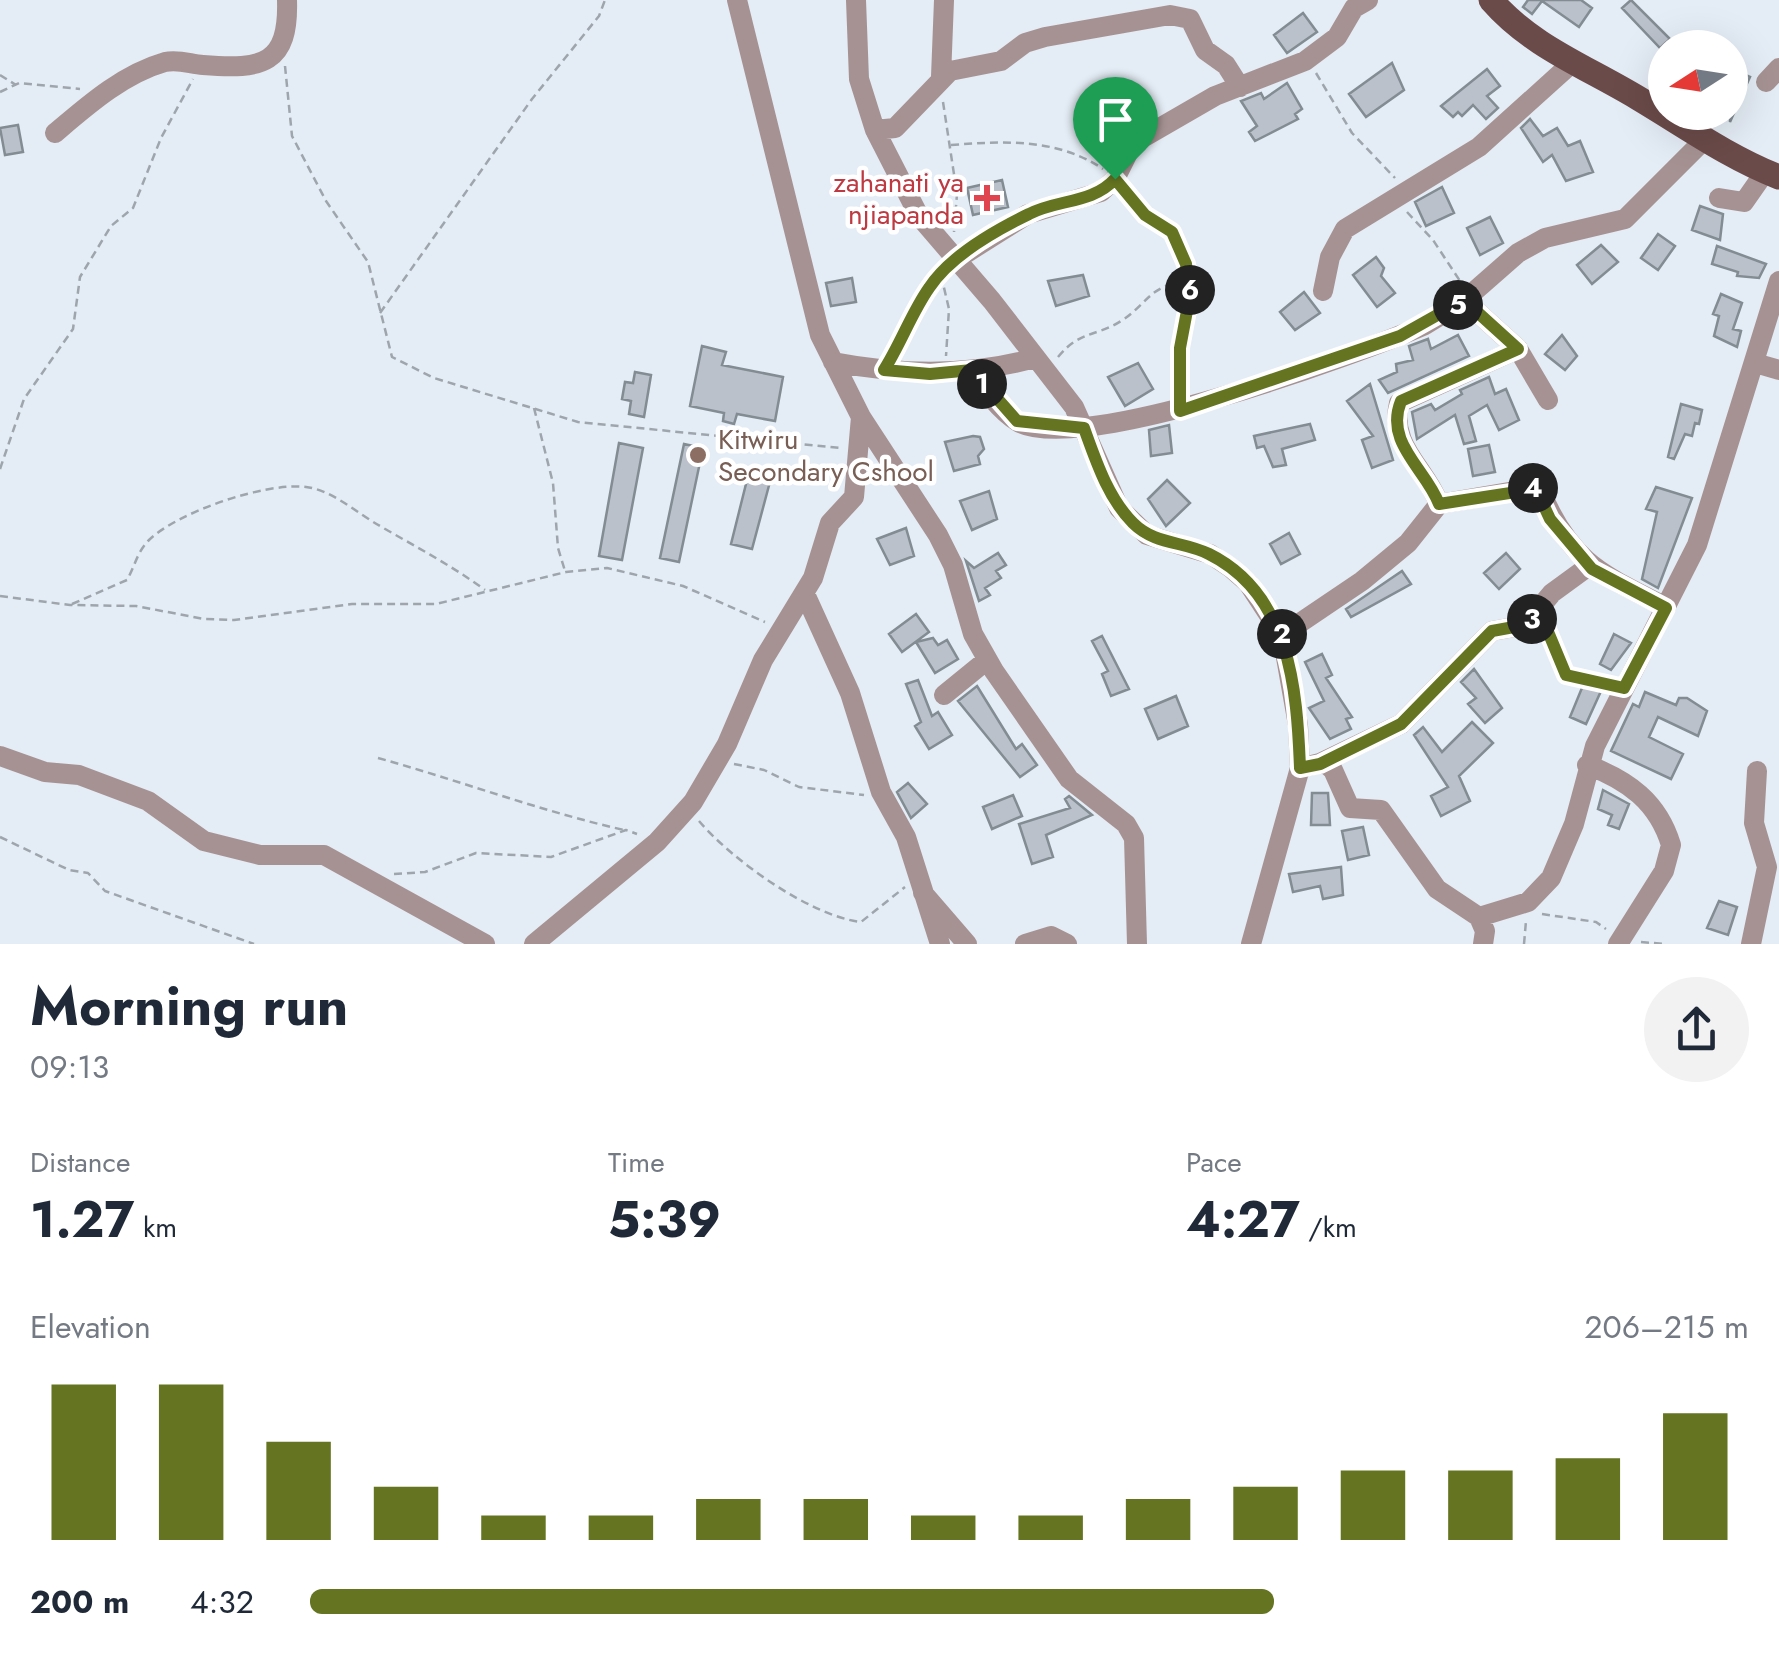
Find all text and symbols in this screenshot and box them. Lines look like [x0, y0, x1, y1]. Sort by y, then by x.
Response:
north arrow [1648, 30, 1748, 130]
map controls [1648, 30, 1748, 130]
pin [1073, 77, 1158, 180]
icon: arrive [1088, 92, 1143, 147]
place label: zahanati ya njiapanda [833, 162, 964, 235]
marker: zahanati ya njiapanda [974, 185, 1000, 211]
pin: 6 [1165, 265, 1215, 315]
text: 6 [1181, 269, 1199, 310]
pin: 5 [1433, 280, 1483, 330]
text: 5 [1449, 284, 1467, 325]
pin: 1 [957, 359, 1007, 409]
text: 1 [975, 363, 989, 404]
place label: Kitwiru Secondary Cshool [718, 419, 934, 492]
marker: Kitwiru Secondary Cshool [687, 444, 709, 466]
pin: 4 [1508, 463, 1558, 513]
text: 4 [1523, 467, 1543, 508]
pin: 3 [1507, 594, 1557, 644]
text: 3 [1523, 598, 1541, 639]
pin: 2 [1257, 609, 1307, 659]
text: 2 [1273, 613, 1291, 654]
text: Morning run [30, 966, 348, 1046]
button: share [1644, 977, 1749, 1082]
text: 09:13 [30, 1044, 109, 1090]
text: Distance [30, 1142, 130, 1183]
text: Time [608, 1142, 665, 1183]
text: Pace [1186, 1142, 1242, 1183]
text: 1.27 [30, 1183, 135, 1256]
text: 5:39 [608, 1183, 721, 1256]
text: 4:27 [1186, 1183, 1300, 1256]
text: km [135, 1207, 177, 1248]
text: /km [1300, 1207, 1357, 1248]
text: Elevation [30, 1304, 151, 1350]
text: 206–215 m [1584, 1304, 1749, 1350]
text: 200 m [30, 1579, 129, 1625]
text: 4:32 [190, 1579, 254, 1625]

